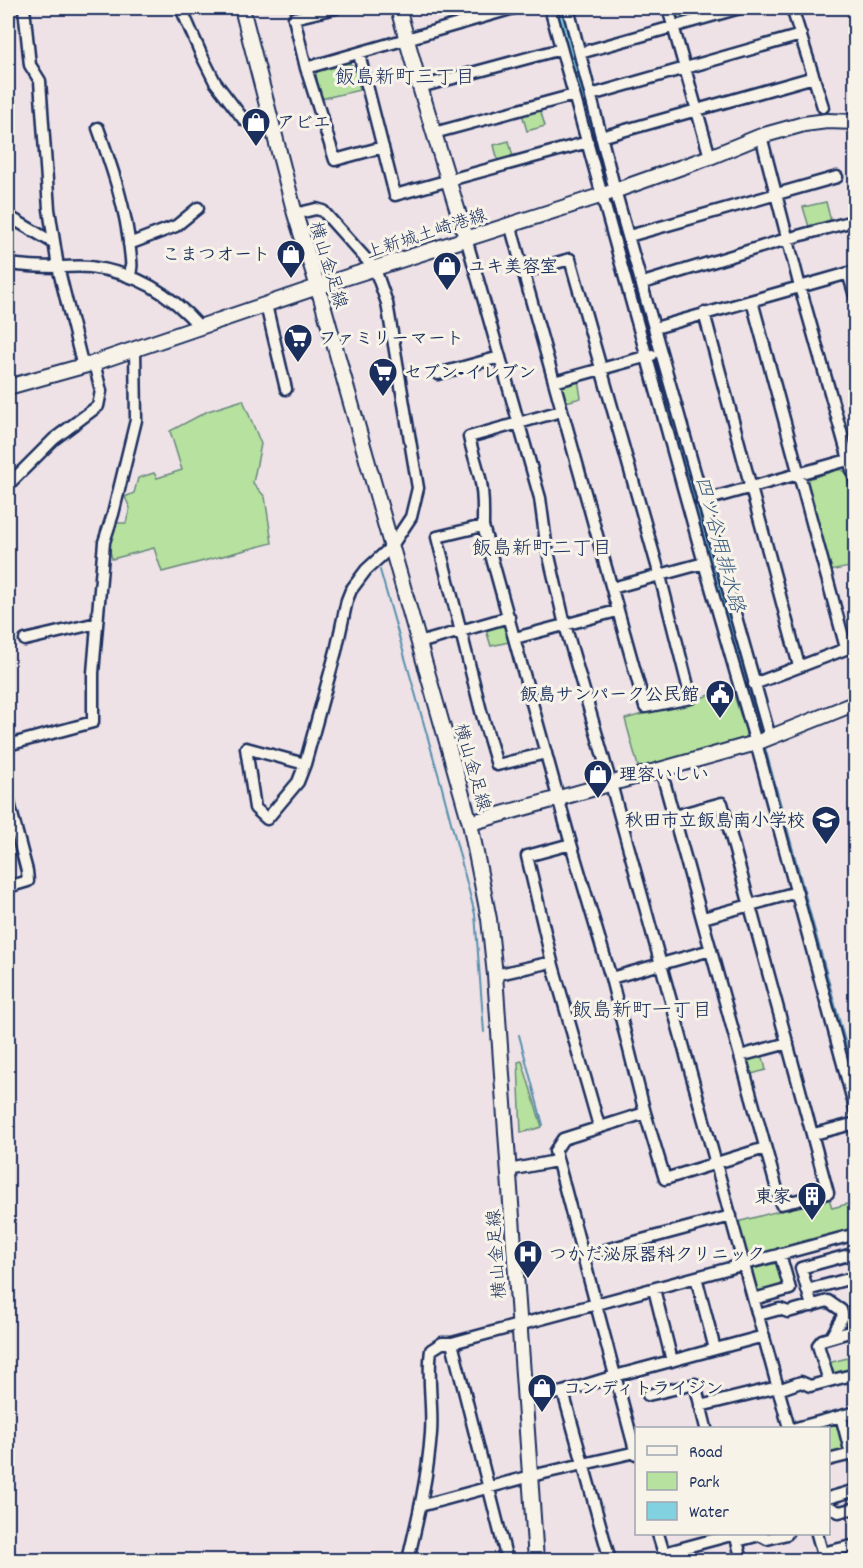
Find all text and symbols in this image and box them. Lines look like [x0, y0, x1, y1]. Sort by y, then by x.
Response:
district label: 飯島新町三丁目 [335, 65, 475, 93]
shop icon: アビエ [240, 106, 272, 148]
place label: アビエ [277, 112, 331, 137]
street label: 上新城土崎港線 [363, 204, 491, 267]
street label: 横山金足線 [301, 219, 352, 312]
shop icon: こまつオート [275, 238, 307, 280]
place label: こまつオート [162, 244, 270, 269]
shop icon: ユキ美容室 [431, 250, 463, 292]
place label: ユキ美容室 [468, 256, 558, 281]
supermarket icon: ファミリーマート [282, 322, 314, 364]
place label: ファミリーマート [319, 328, 464, 353]
supermarket icon: セブン-イレブン [367, 356, 399, 398]
place label: セブン-イレブン [404, 362, 536, 387]
water label: 四ツ谷用排水路 [686, 474, 750, 617]
district label: 飯島新町二丁目 [472, 536, 612, 564]
public building icon: 飯島サンパーク公民館 [704, 678, 736, 720]
place label: 飯島サンパーク公民館 [520, 684, 699, 709]
street label: 横山金足線 [446, 721, 495, 814]
shop icon: 理容いしい [582, 758, 614, 800]
place label: 理容いしい [619, 764, 709, 789]
school or university icon: 秋田市立飯島南小学校 [810, 804, 842, 846]
place label: 秋田市立飯島南小学校 [625, 810, 805, 835]
district label: 飯島新町一丁目 [572, 998, 712, 1026]
building icon: 東家 [796, 1180, 828, 1222]
place label: 東家 [755, 1186, 791, 1211]
street label: 横山金足線 [483, 1208, 514, 1300]
hospital icon: つかだ泌尿器科クリニック [512, 1238, 544, 1280]
place label: つかだ泌尿器科クリニック [549, 1244, 765, 1269]
shop icon: コンディトライジン [526, 1372, 558, 1414]
place label: コンディトライジン [563, 1378, 724, 1403]
legend [635, 1427, 830, 1535]
text: Road [689, 1441, 723, 1466]
text: Park [689, 1471, 720, 1496]
text: Water [689, 1501, 729, 1526]

